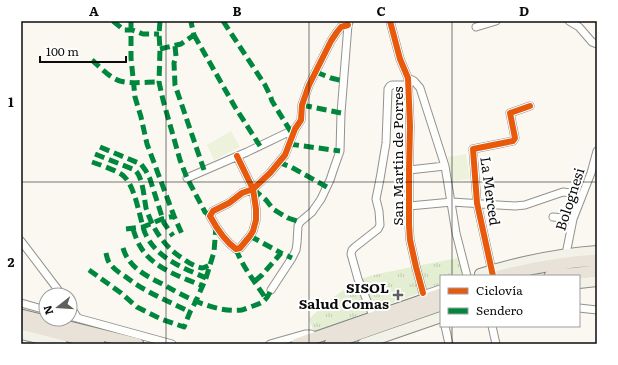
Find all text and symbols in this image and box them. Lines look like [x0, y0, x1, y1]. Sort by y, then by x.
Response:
text: A [89, 1, 99, 20]
text: B [233, 1, 242, 20]
text: C [376, 1, 386, 20]
text: D [519, 1, 529, 20]
scale bar [40, 38, 126, 64]
text: 100 m [46, 42, 79, 60]
street label: San Martin de Porres [387, 86, 407, 226]
text: 1 [8, 92, 14, 111]
street label: La Merced [476, 155, 506, 227]
street label: Bolognesi [549, 165, 589, 233]
text: 2 [8, 252, 15, 271]
legend [440, 275, 580, 327]
place label: SISOL Salud Comas [299, 277, 389, 313]
text: Ciclovía [476, 281, 523, 299]
north arrow [38, 287, 78, 327]
marker: SISOL Salud Comas [392, 289, 404, 301]
text: Sendero [476, 301, 523, 319]
text: N [38, 303, 56, 317]

